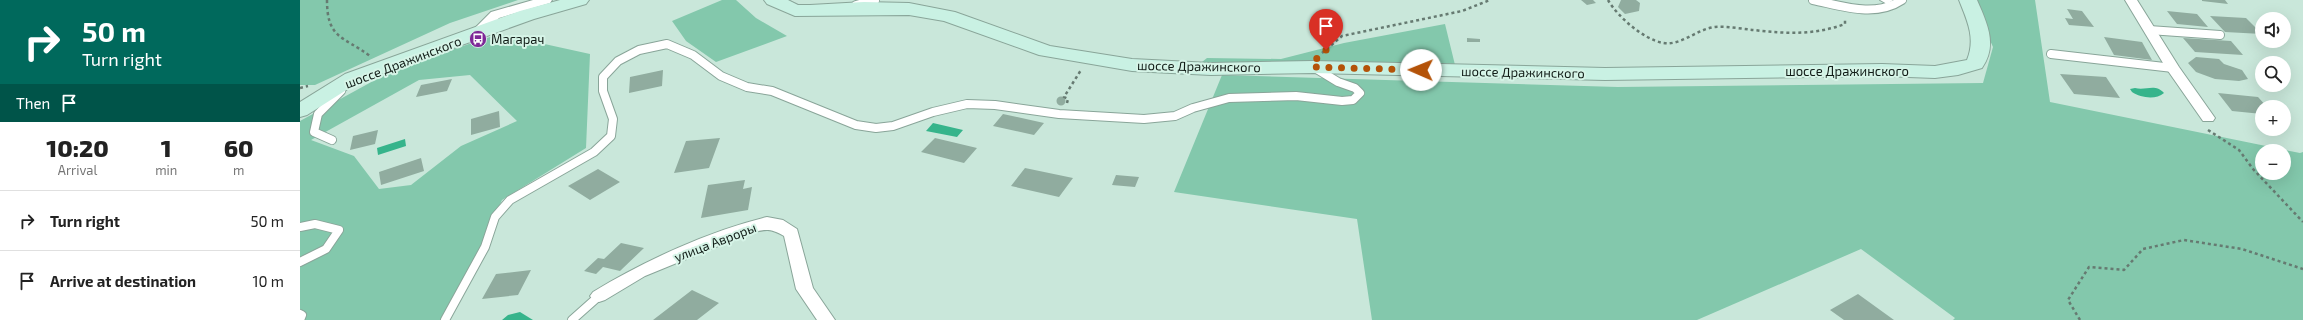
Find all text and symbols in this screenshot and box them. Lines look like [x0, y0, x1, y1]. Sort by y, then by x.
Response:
pin [1309, 9, 1343, 50]
map controls [2255, 12, 2291, 180]
button: sound [2255, 12, 2291, 48]
text: 50 m [82, 14, 146, 48]
icon: arrive [1315, 15, 1337, 37]
icon: right [16, 16, 68, 68]
bus stop icon: Магарач [468, 29, 488, 49]
place label: Магарач [491, 31, 544, 47]
street label: шоссе Дражинского [342, 32, 464, 92]
text: Turn right [82, 48, 162, 70]
position arrow [1400, 49, 1442, 91]
button: search [2255, 56, 2291, 92]
street label: шоссе Дражинского [1137, 57, 1261, 75]
street label: шоссе Дражинского [1461, 63, 1585, 81]
street label: шоссе Дражинского [1785, 63, 1909, 79]
icon: arrive [58, 92, 80, 114]
text: Then [16, 94, 50, 112]
button: + [2255, 100, 2291, 136]
text: 10:20 [46, 133, 109, 162]
text: 1 [161, 133, 172, 162]
text: 60 [224, 133, 254, 162]
button: − [2255, 144, 2291, 180]
text: Arrival [58, 162, 97, 178]
text: min [155, 162, 177, 178]
text: m [233, 162, 244, 178]
icon: right [16, 210, 38, 232]
text: Turn right [50, 212, 120, 230]
text: 50 m [250, 212, 284, 230]
street label: улица Авроры [672, 219, 758, 265]
icon: arrive [16, 270, 38, 292]
text: Arrive at destination [50, 272, 196, 290]
text: 10 m [252, 272, 284, 290]

